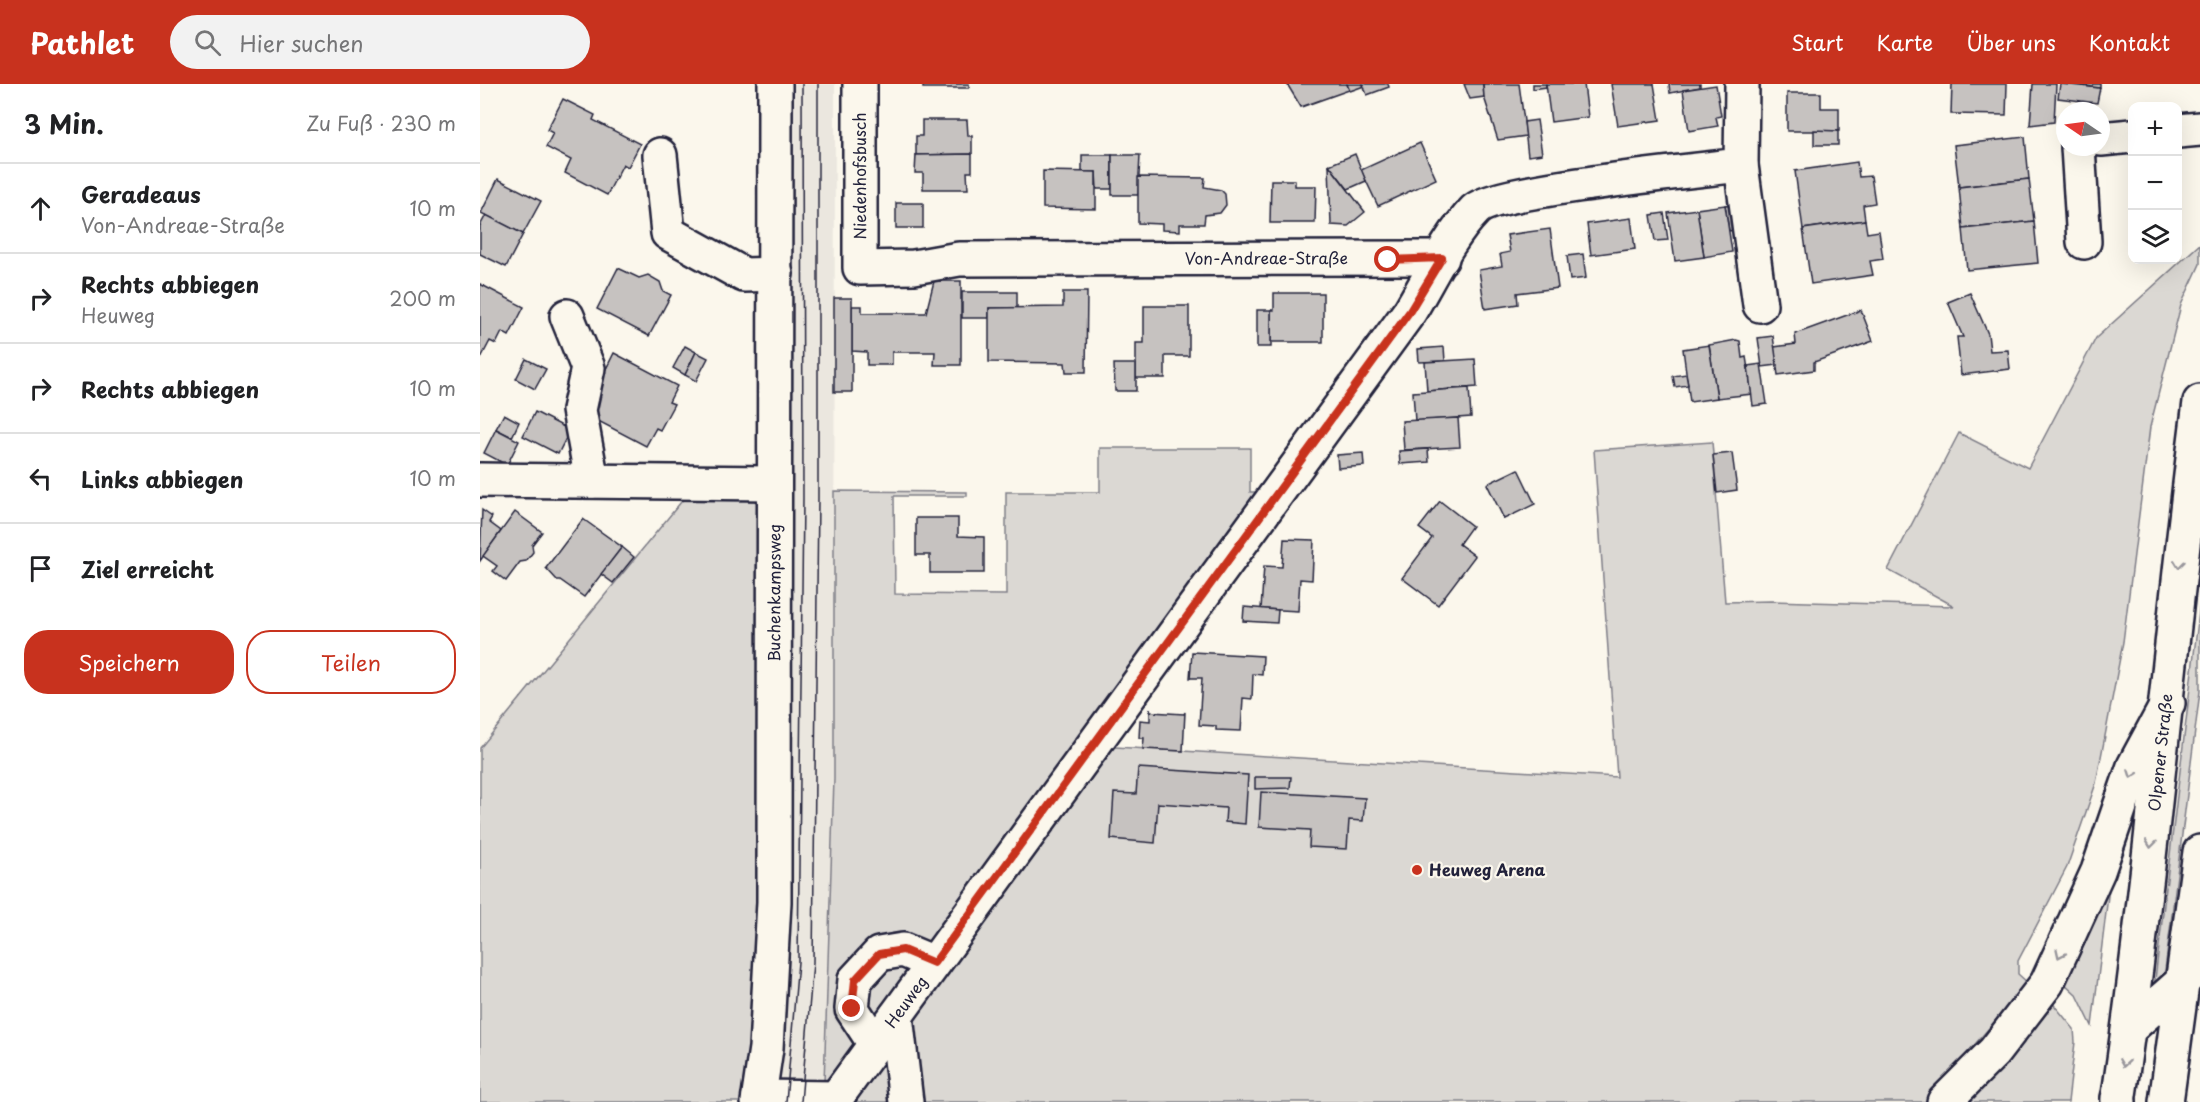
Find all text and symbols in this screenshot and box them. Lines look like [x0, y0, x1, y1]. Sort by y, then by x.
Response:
search box [170, 15, 590, 69]
text: Pathlet [30, 21, 134, 64]
icon: search [191, 26, 224, 59]
text: Hier suchen [239, 26, 364, 59]
text: Start [1791, 26, 1843, 58]
text: Karte [1876, 26, 1933, 58]
text: Über uns [1966, 26, 2056, 58]
text: Kontakt [2089, 26, 2170, 58]
north arrow [2056, 102, 2110, 156]
map controls [2128, 102, 2182, 264]
button: + [2128, 102, 2182, 156]
text: 3 Min. [24, 104, 104, 143]
text: Zu Fuß · 230 m [306, 108, 456, 138]
street label: Niedenhofsbusch [847, 112, 871, 240]
button: − [2128, 156, 2182, 210]
text: Geradeaus [81, 177, 201, 210]
icon: ahead [24, 192, 57, 225]
text: 10 m [409, 193, 456, 223]
text: Von-Andreae-Straße [81, 210, 285, 240]
button: layers [2128, 210, 2182, 264]
street label: Von-Andreae-Straße [1185, 245, 1348, 270]
route start [1374, 246, 1400, 272]
text: Rechts abbiegen [81, 267, 259, 300]
icon: right [24, 282, 57, 315]
text: 200 m [389, 283, 456, 313]
text: Heuweg [81, 300, 155, 330]
icon: right [24, 372, 57, 405]
text: Rechts abbiegen [81, 372, 259, 405]
text: 10 m [409, 373, 456, 403]
icon: left [24, 462, 57, 495]
text: Links abbiegen [81, 462, 243, 495]
text: 10 m [409, 463, 456, 493]
street label: Buchenkampsweg [761, 524, 785, 662]
icon: arrive [24, 552, 57, 585]
text: Ziel erreicht [81, 552, 214, 585]
one-way arrow [2174, 560, 2186, 569]
button: Speichern [24, 630, 234, 694]
button: Teilen [246, 630, 456, 694]
street label: Olpener Straße [2141, 692, 2178, 813]
one-way arrow [2127, 767, 2139, 778]
one-way arrow [2145, 840, 2158, 849]
place label: Heuweg Arena [1429, 857, 1545, 881]
marker: Heuweg Arena [1410, 863, 1424, 877]
one-way arrow [2055, 948, 2067, 959]
street label: Heuweg [878, 970, 933, 1032]
route end [838, 995, 864, 1021]
one-way arrow [2118, 1058, 2130, 1068]

